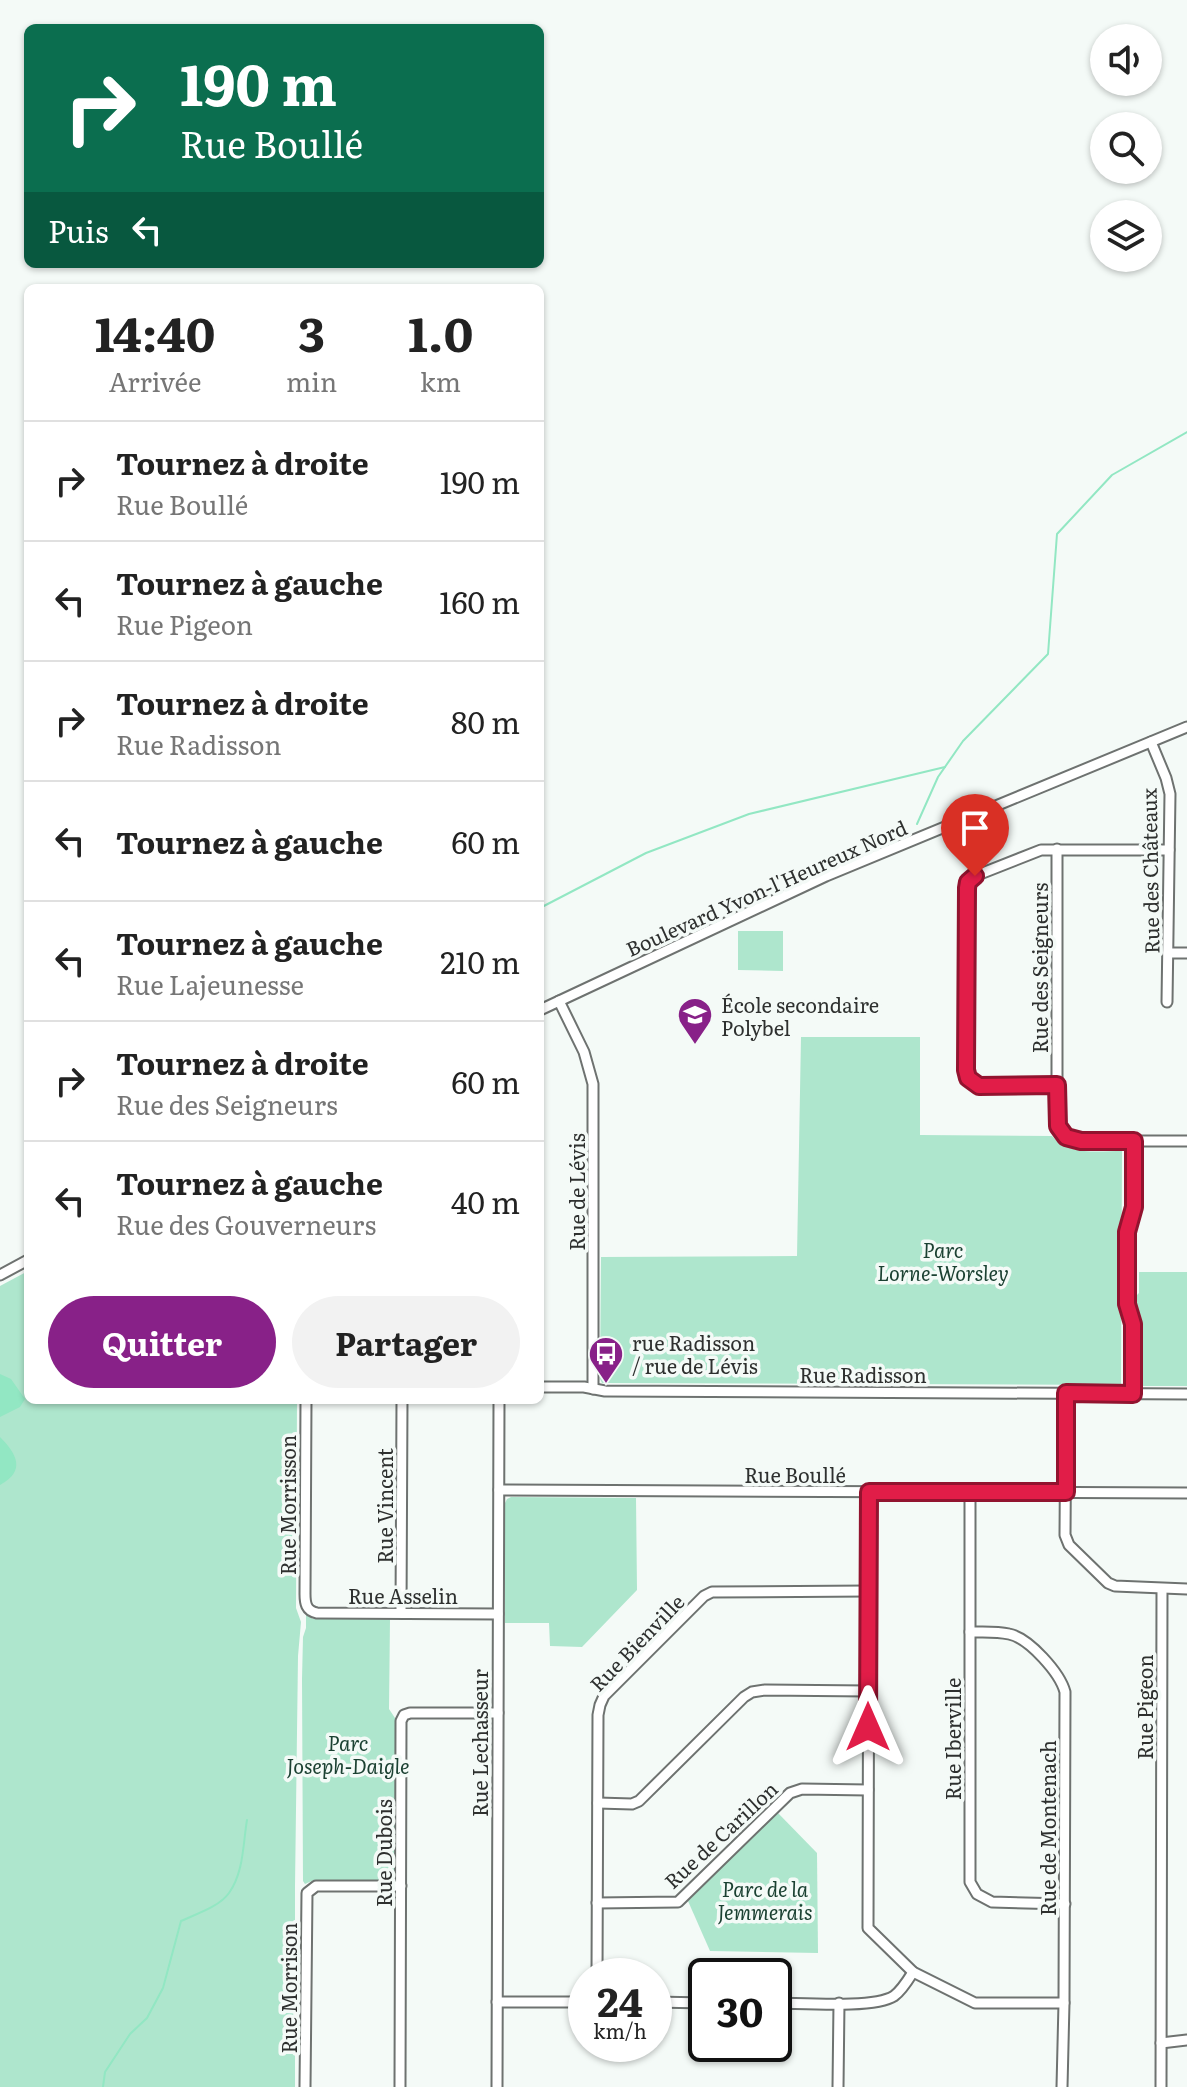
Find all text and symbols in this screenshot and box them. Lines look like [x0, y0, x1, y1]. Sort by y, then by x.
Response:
map controls [1090, 24, 1162, 272]
button: sound [1090, 24, 1162, 96]
text: 190 m [180, 40, 337, 123]
icon: right [48, 56, 152, 160]
button: search [1090, 112, 1162, 184]
text: Rue Boullé [180, 116, 363, 169]
button: layers [1090, 200, 1162, 272]
text: Puis [48, 208, 109, 252]
icon: left [125, 208, 169, 252]
text: 14:40 [95, 296, 215, 367]
text: 3 [298, 296, 325, 367]
text: 1.0 [408, 296, 473, 367]
text: Arrivée [109, 361, 201, 400]
text: min [286, 361, 337, 400]
text: km [420, 361, 461, 400]
text: Tournez à droite [116, 440, 369, 484]
icon: right [48, 459, 92, 503]
text: 190 m [440, 459, 520, 503]
text: Rue Boullé [116, 484, 248, 523]
text: Tournez à gauche [116, 560, 383, 604]
icon: left [48, 579, 92, 623]
text: 160 m [439, 579, 520, 623]
text: Rue Pigeon [116, 604, 253, 643]
text: Tournez à droite [116, 680, 369, 724]
icon: right [48, 699, 92, 743]
text: 80 m [451, 699, 520, 743]
text: Rue Radisson [116, 724, 281, 763]
street label: Rue des Châteaux [1133, 787, 1165, 954]
pin [941, 794, 1009, 876]
icon: arrive [953, 806, 997, 850]
street label: Boulevard Yvon-l'Heureux Nord [621, 811, 911, 963]
icon: left [48, 819, 92, 863]
text: Tournez à gauche [116, 819, 383, 863]
text: 60 m [451, 819, 520, 863]
street label: Rue des Seigneurs [1024, 883, 1054, 1053]
text: Tournez à gauche [116, 920, 383, 964]
icon: left [48, 939, 92, 983]
text: 210 m [440, 939, 520, 983]
text: Rue Lajeunesse [116, 964, 304, 1003]
place label: École secondaire Polybel [721, 989, 879, 1042]
school or university icon: École secondaire Polybel [676, 996, 714, 1046]
text: Tournez à droite [116, 1040, 369, 1084]
icon: right [48, 1059, 92, 1103]
text: 60 m [451, 1059, 520, 1103]
text: Rue des Seigneurs [116, 1084, 338, 1123]
street label: Rue de Lévis [561, 1133, 591, 1251]
text: Tournez à gauche [116, 1160, 383, 1204]
icon: left [48, 1179, 92, 1223]
text: 40 m [451, 1179, 520, 1223]
text: Rue des Gouverneurs [116, 1204, 376, 1243]
park label: Parc Lorne-Worsley [877, 1234, 1009, 1287]
button: Quitter [48, 1296, 276, 1388]
button: Partager [292, 1296, 520, 1388]
place label: rue Radisson / rue de Lévis [632, 1327, 758, 1380]
bus stop icon: rue Radisson / rue de Lévis [587, 1335, 625, 1385]
street label: Rue Radisson [799, 1359, 927, 1389]
street label: Rue Morrisson [272, 1435, 302, 1575]
street label: Rue Vincent [369, 1448, 399, 1564]
street label: Rue Boullé [744, 1459, 846, 1489]
street label: Rue Asselin [348, 1580, 458, 1610]
street label: Rue Bienville [582, 1587, 690, 1697]
street label: Rue Pigeon [1129, 1654, 1159, 1760]
street label: Rue Lechasseur [464, 1668, 494, 1817]
street label: Rue Iberville [937, 1678, 967, 1800]
position arrow [826, 1685, 910, 1769]
park label: Parc Joseph-Daigle [287, 1727, 409, 1780]
street label: Rue de Montenach [1032, 1740, 1062, 1916]
street label: Rue de Carillon [657, 1773, 783, 1895]
street label: Rue Dubois [368, 1799, 398, 1907]
park label: Parc de la Jemmerais [717, 1873, 813, 1926]
street label: Rue Morrison [273, 1922, 303, 2054]
speed limit sign: 30 [688, 1958, 792, 2062]
text: 24 [597, 1970, 643, 2029]
text: km/h [593, 2015, 647, 2045]

